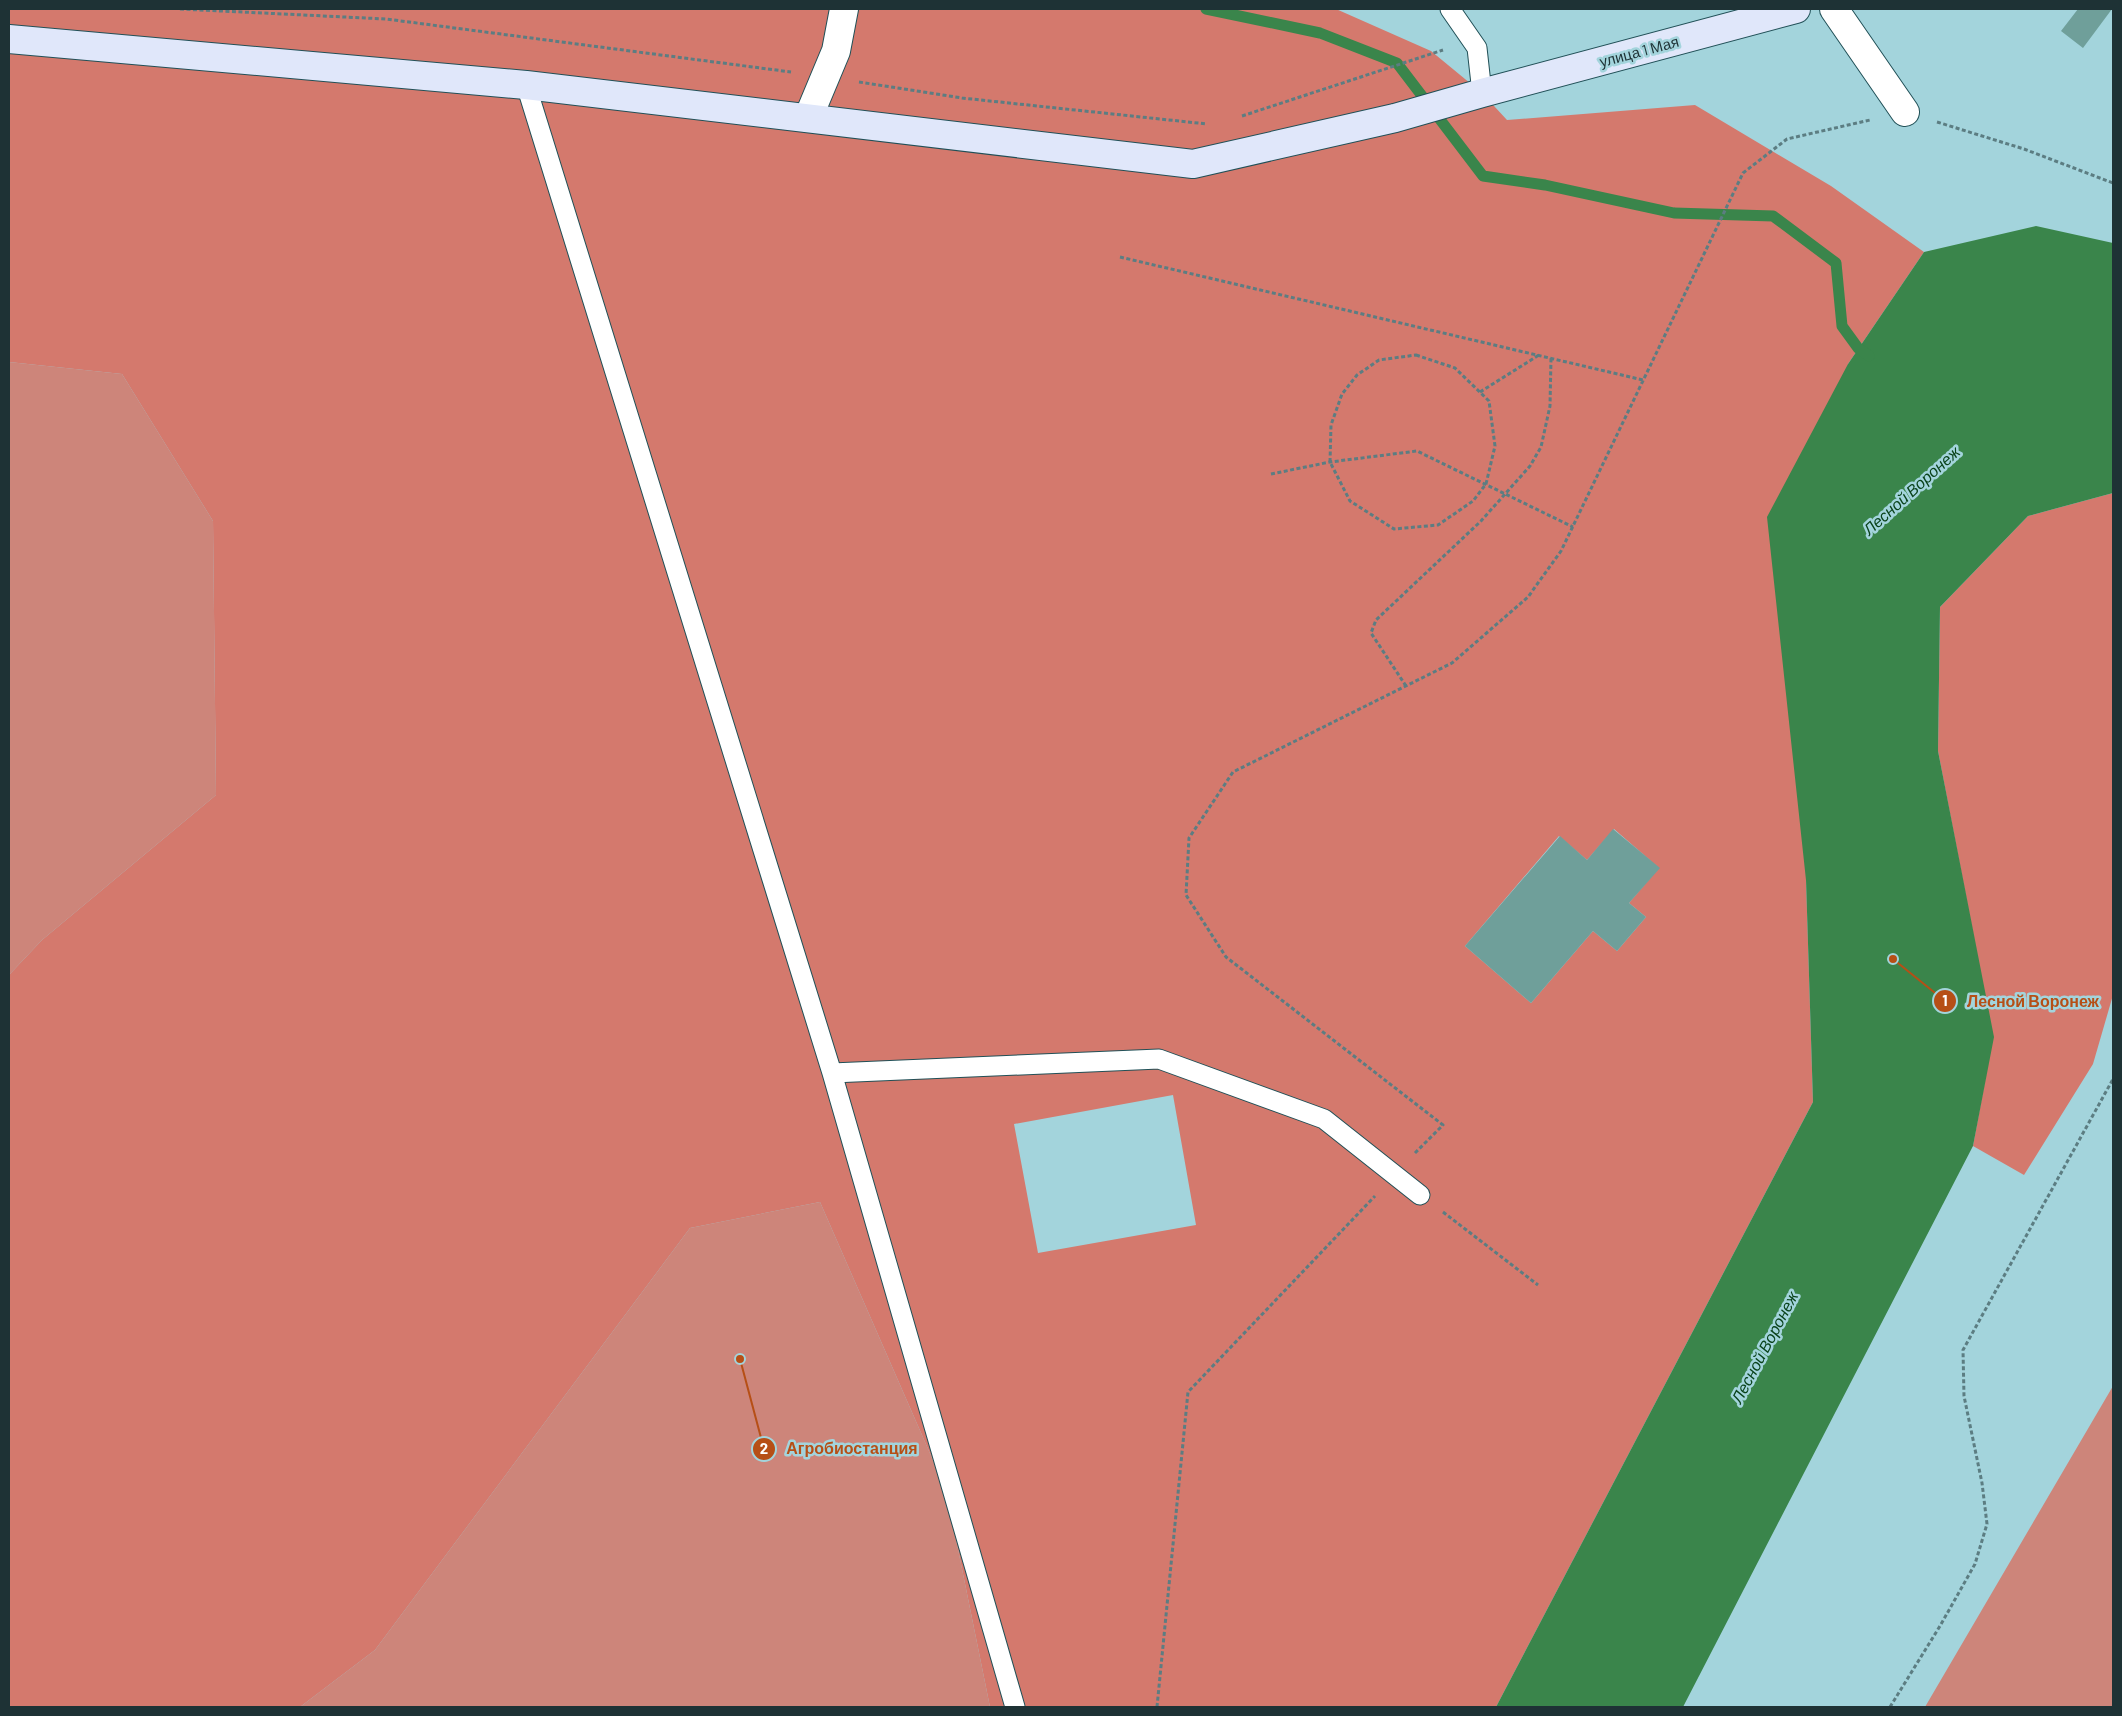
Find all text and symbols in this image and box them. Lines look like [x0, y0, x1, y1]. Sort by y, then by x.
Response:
street label: улица 1 Мая [1597, 32, 1681, 70]
water label: Лесной Воронеж [1858, 441, 1964, 539]
callout: Лесной Воронеж [1932, 986, 2109, 1017]
text: 1 [1942, 991, 1948, 1009]
text: Лесной Воронеж [1967, 991, 2100, 1010]
water label: Лесной Воронеж [1726, 1287, 1802, 1407]
callout: Агробиостанция [752, 1433, 928, 1464]
text: Агробиостанция [786, 1438, 918, 1457]
text: 2 [760, 1439, 768, 1457]

